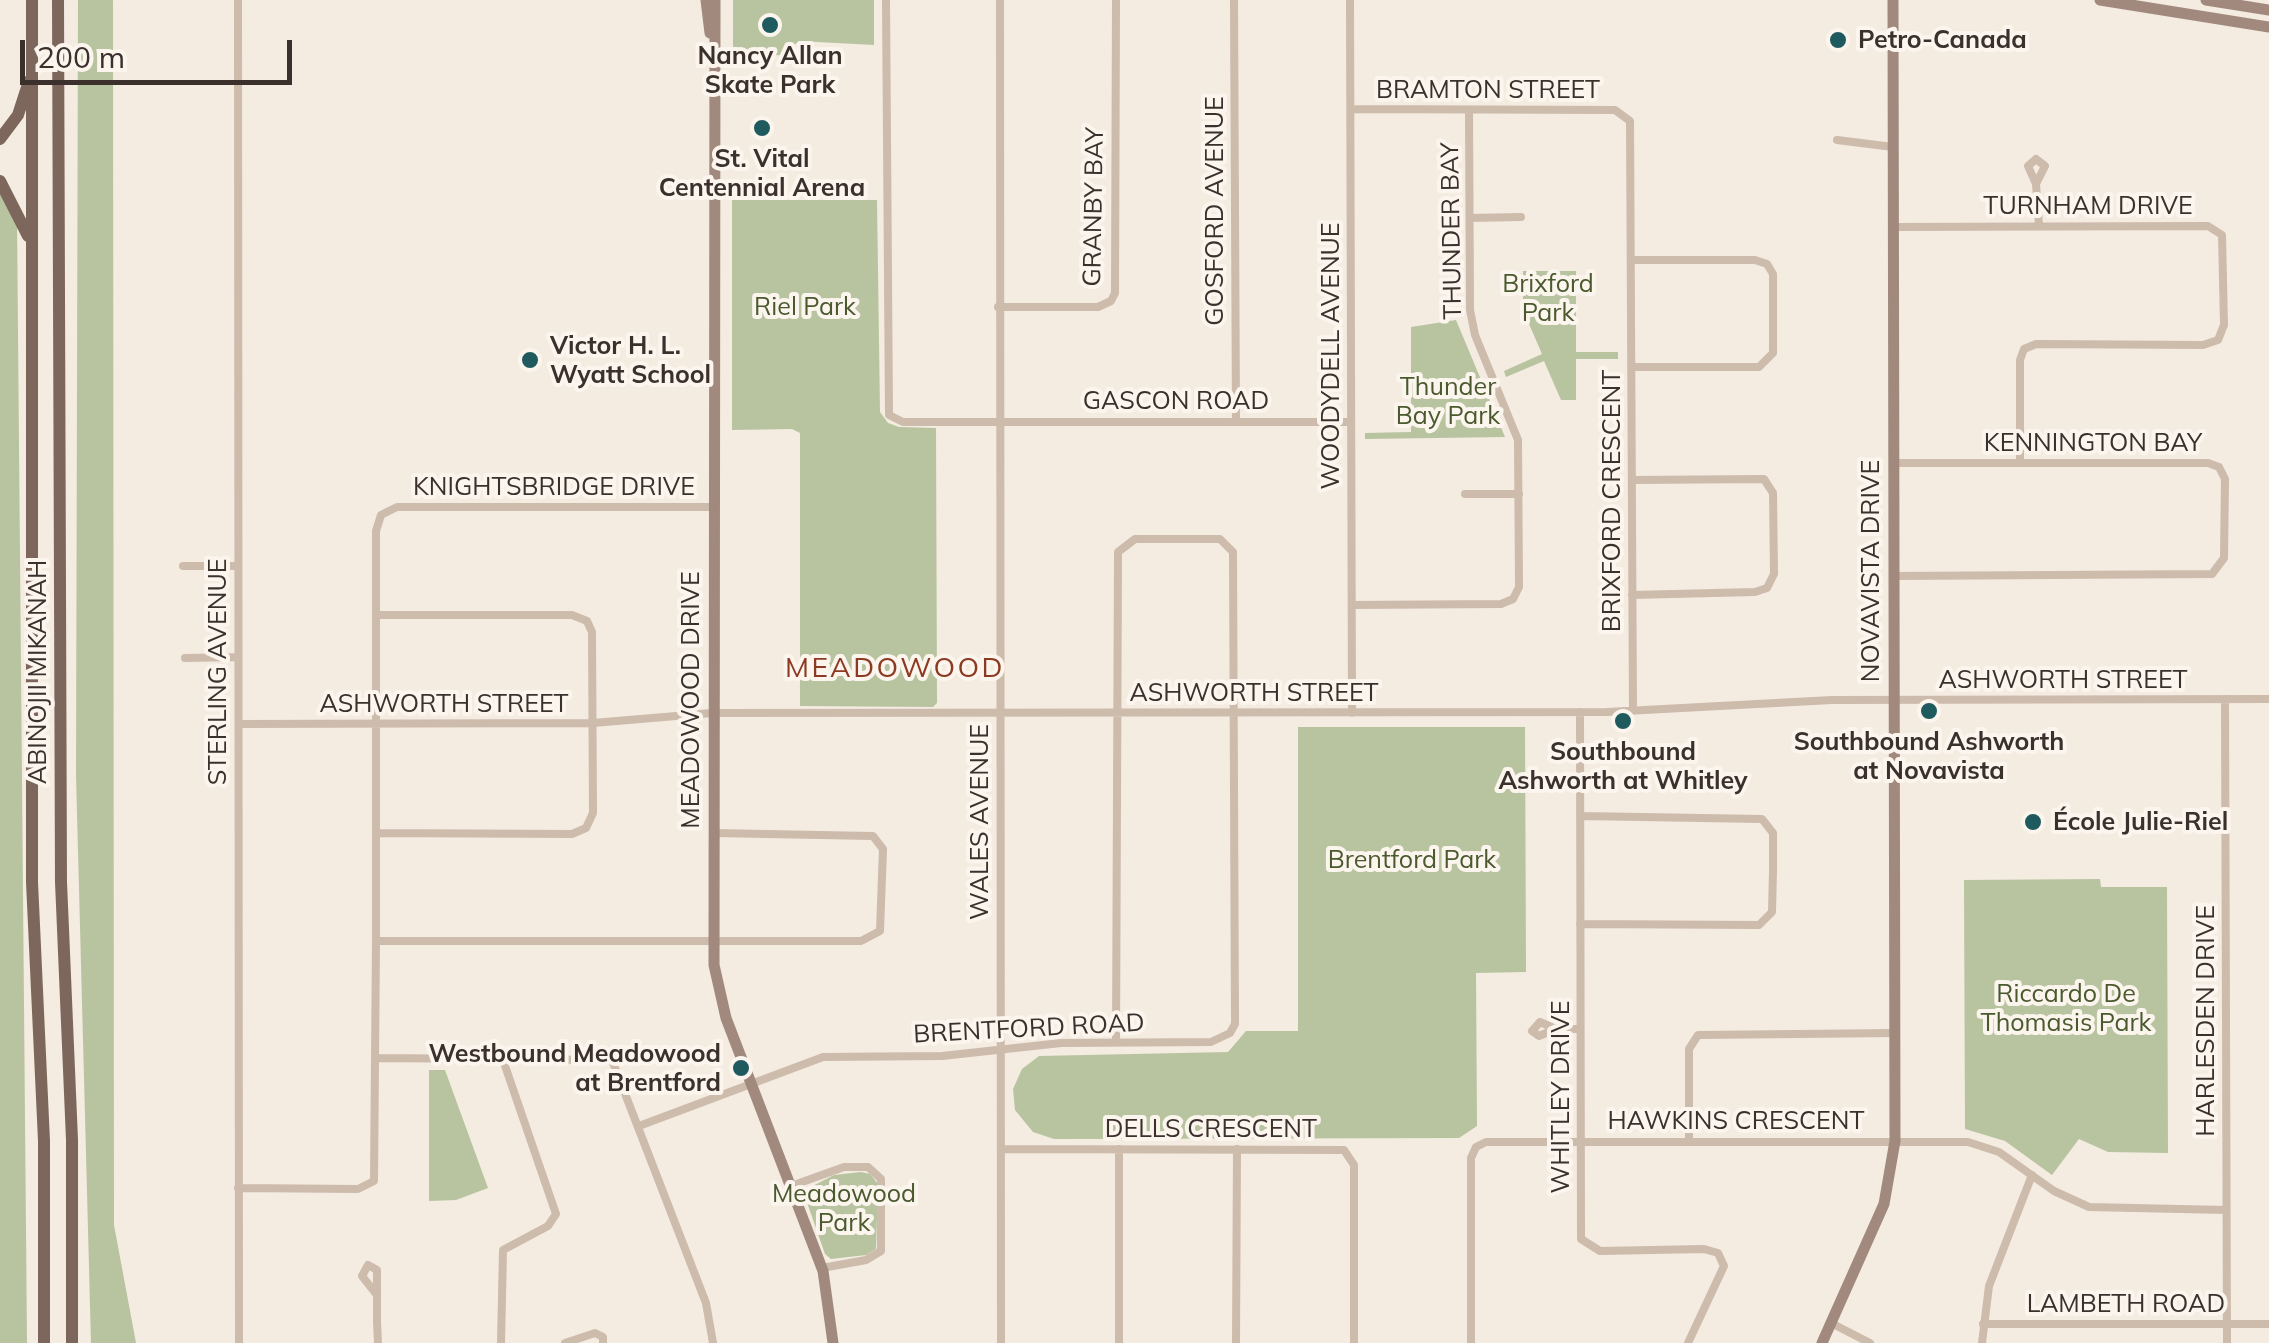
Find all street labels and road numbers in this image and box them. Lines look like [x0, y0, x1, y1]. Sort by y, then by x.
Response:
street label: BRAMTON STREET [1376, 75, 1600, 105]
street label: GOSFORD AVENUE [1200, 96, 1230, 326]
street label: GRANBY BAY [1078, 127, 1110, 287]
street label: THUNDER BAY [1435, 142, 1469, 320]
street label: TURNHAM DRIVE [1983, 191, 2193, 221]
street label: WOODYDELL AVENUE [1316, 222, 1346, 490]
street label: BRIXFORD CRESCENT [1597, 370, 1627, 632]
street label: GASCON ROAD [1083, 386, 1269, 416]
street label: KENNINGTON BAY [1984, 428, 2202, 458]
street label: NOVAVISTA DRIVE [1856, 460, 1886, 682]
street label: KNIGHTSBRIDGE DRIVE [413, 472, 695, 502]
street label: STERLING AVENUE [203, 559, 233, 785]
street label: ABINOJII MIKANAH [23, 560, 53, 784]
street label: MEADOWOOD DRIVE [676, 571, 706, 829]
street label: ASHWORTH STREET [1939, 665, 2187, 695]
street label: ASHWORTH STREET [1130, 678, 1378, 708]
street label: ASHWORTH STREET [320, 689, 568, 719]
street label: WALES AVENUE [965, 724, 995, 920]
street label: HARLESDEN DRIVE [2191, 905, 2221, 1137]
street label: WHITLEY DRIVE [1546, 1001, 1576, 1193]
street label: BRENTFORD ROAD [913, 1008, 1145, 1050]
street label: HAWKINS CRESCENT [1607, 1106, 1865, 1136]
street label: DELLS CRESCENT [1105, 1114, 1317, 1144]
street label: LAMBETH ROAD [2027, 1289, 2225, 1319]

